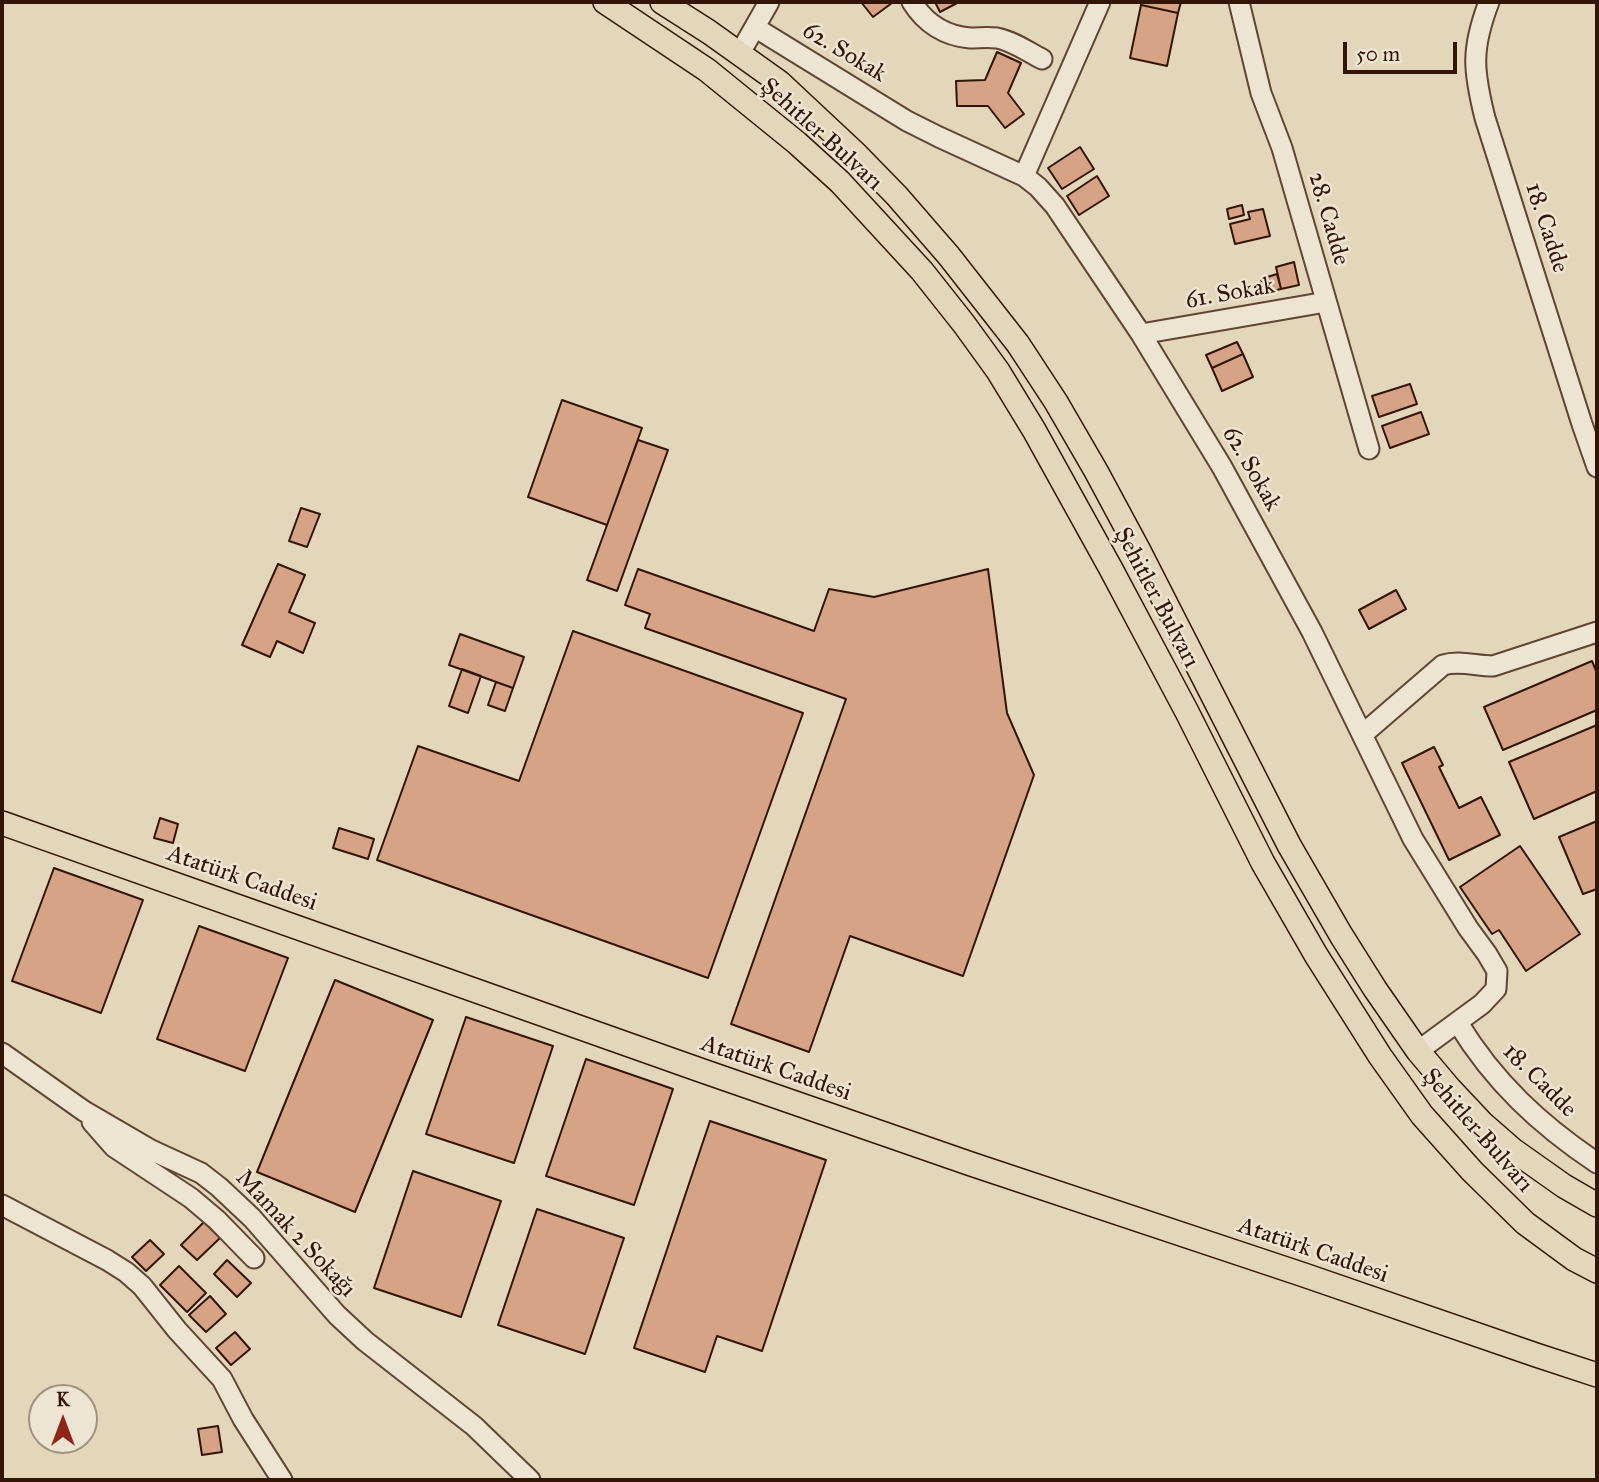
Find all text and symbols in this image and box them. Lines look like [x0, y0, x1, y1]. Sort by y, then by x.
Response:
street label: 62. Sokak [797, 17, 891, 89]
scale bar [1347, 28, 1461, 72]
text: 50 m [1356, 41, 1400, 67]
street label: Şehitler Bulvarı [754, 73, 888, 197]
street label: 28. Cadde [1301, 169, 1355, 269]
street label: 18. Cadde [1518, 179, 1574, 277]
street label: 61. Sokak [1183, 272, 1277, 316]
street label: 62. Sokak [1215, 421, 1287, 517]
street label: Şehitler Bulvarı [1107, 523, 1205, 673]
street label: Atatürk Caddesi [163, 840, 321, 918]
street label: Atatürk Caddesi [697, 1030, 855, 1108]
street label: 18. Cadde [1496, 1038, 1582, 1124]
street label: Şehitler Bulvarı [1415, 1063, 1539, 1199]
street label: Mamak 2 Sokağı [229, 1164, 361, 1304]
street label: Atatürk Caddesi [1234, 1212, 1392, 1290]
north arrow [28, 1384, 98, 1454]
text: K [56, 1388, 70, 1411]

